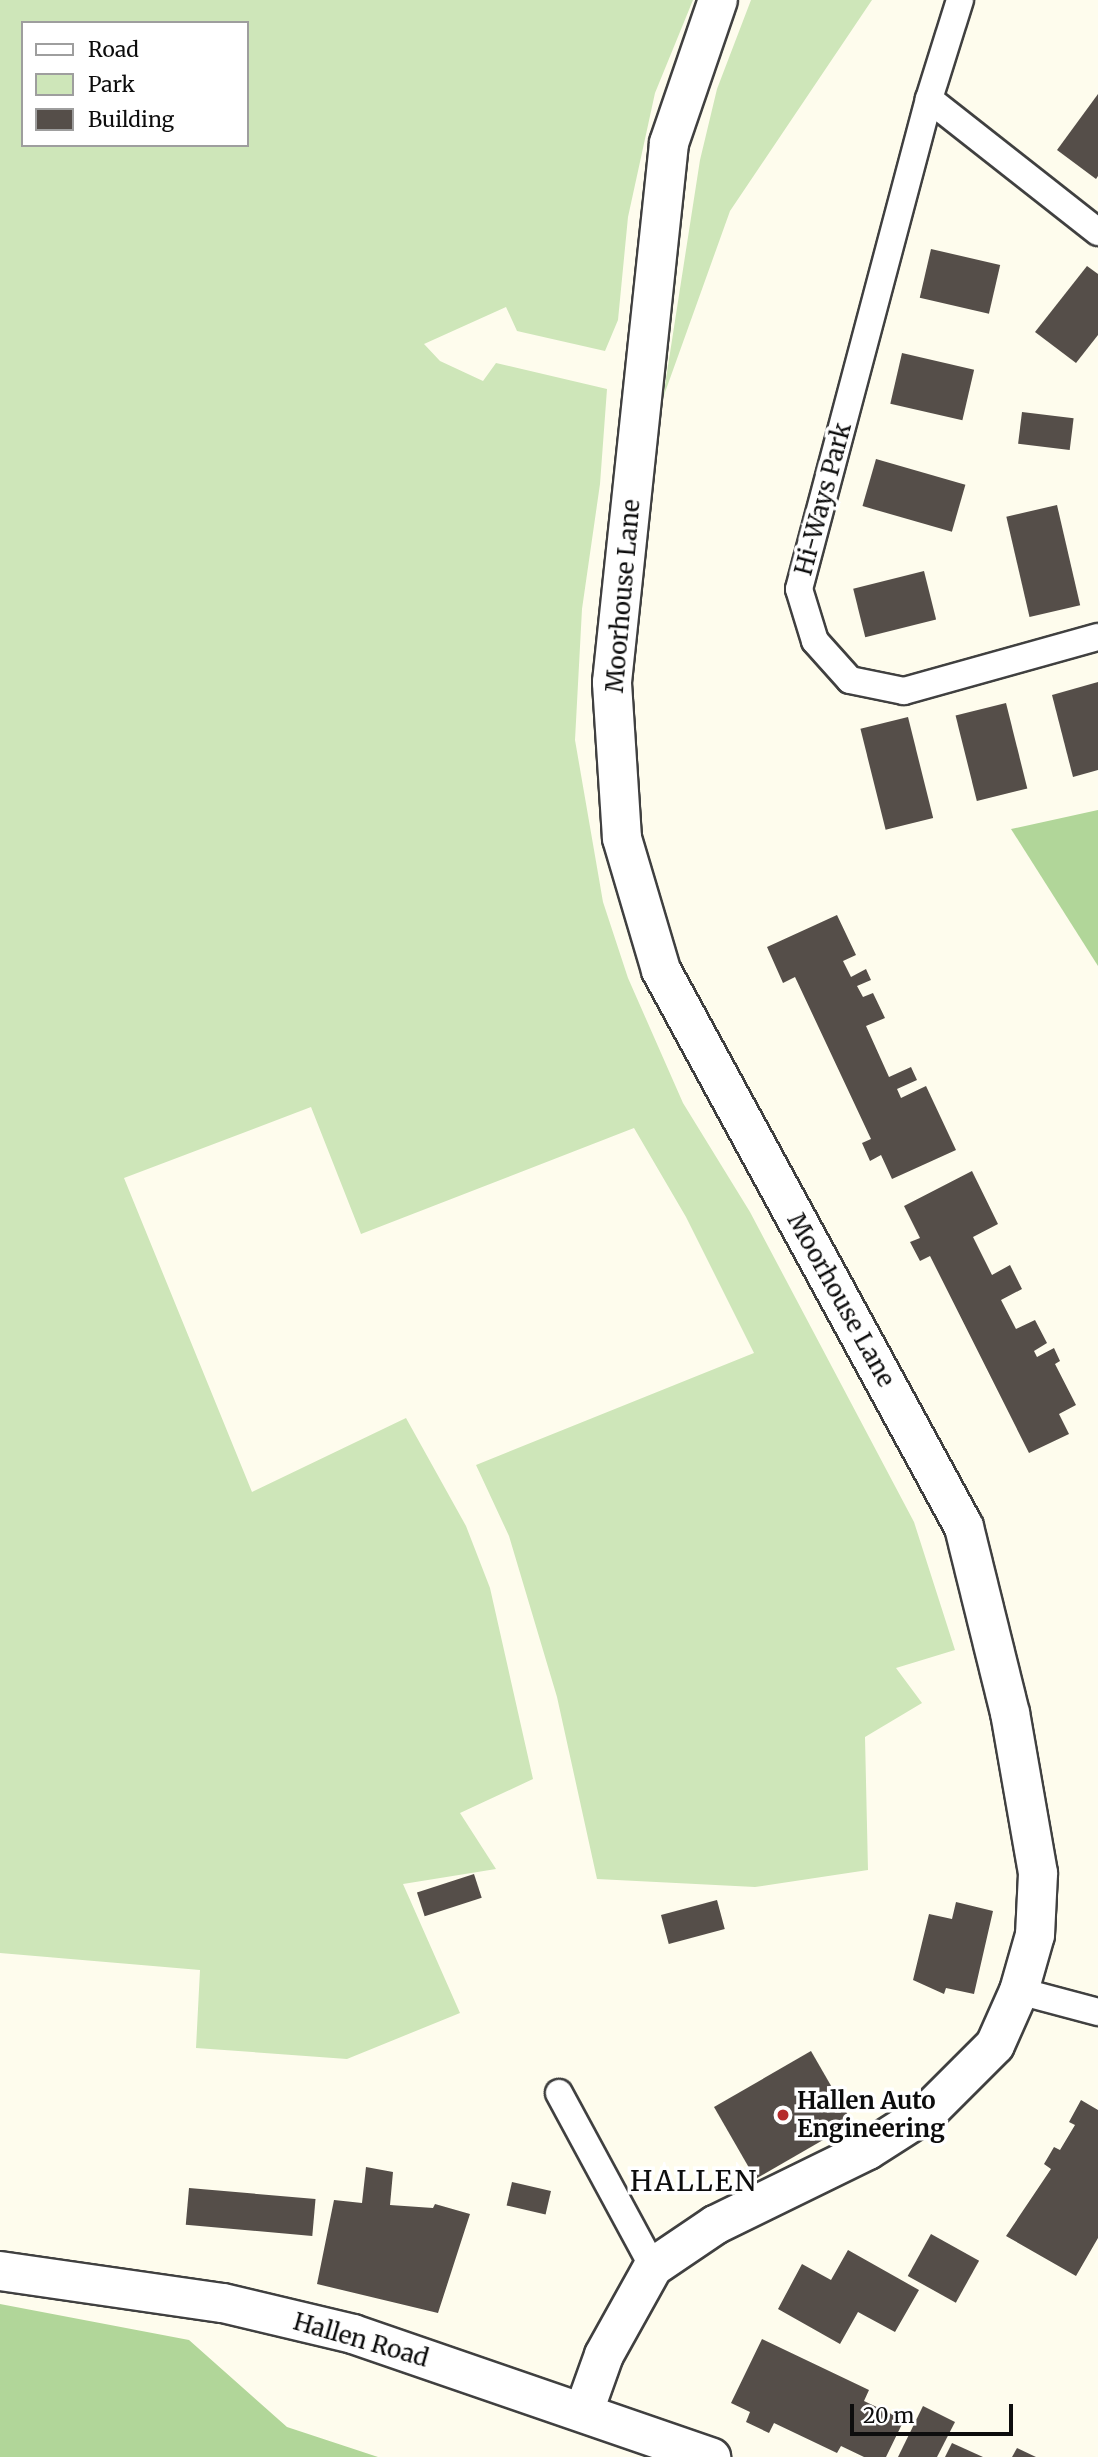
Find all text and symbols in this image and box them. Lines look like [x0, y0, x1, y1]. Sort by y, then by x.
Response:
legend [21, 21, 248, 147]
text: Road [88, 36, 139, 63]
text: Park [88, 71, 135, 98]
text: Building [88, 106, 174, 133]
street label: Hi-Ways Park [789, 420, 857, 578]
street label: Moorhouse Lane [600, 498, 646, 694]
street label: Moorhouse Lane [781, 1208, 901, 1392]
place label: Hallen Auto Engineering [797, 2087, 945, 2143]
marker: Hallen Auto Engineering [775, 2107, 791, 2123]
district label: HALLEN [631, 2164, 757, 2198]
street label: Hallen Road [290, 2307, 432, 2373]
scale bar [853, 2390, 1016, 2434]
text: 20 m [863, 2402, 914, 2429]

